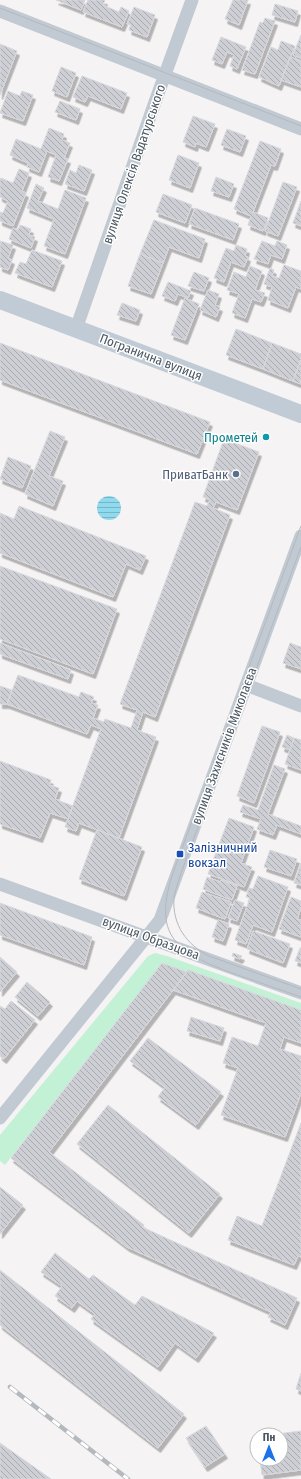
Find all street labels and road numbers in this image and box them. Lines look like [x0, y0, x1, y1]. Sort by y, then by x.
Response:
street label: вулиця Олексія Вадатурського [100, 82, 168, 246]
street label: Погранична вулиця [98, 331, 204, 383]
street label: вулиця Захисників Миколаєва [189, 665, 259, 827]
street label: вулиця Образцова [100, 913, 202, 963]

